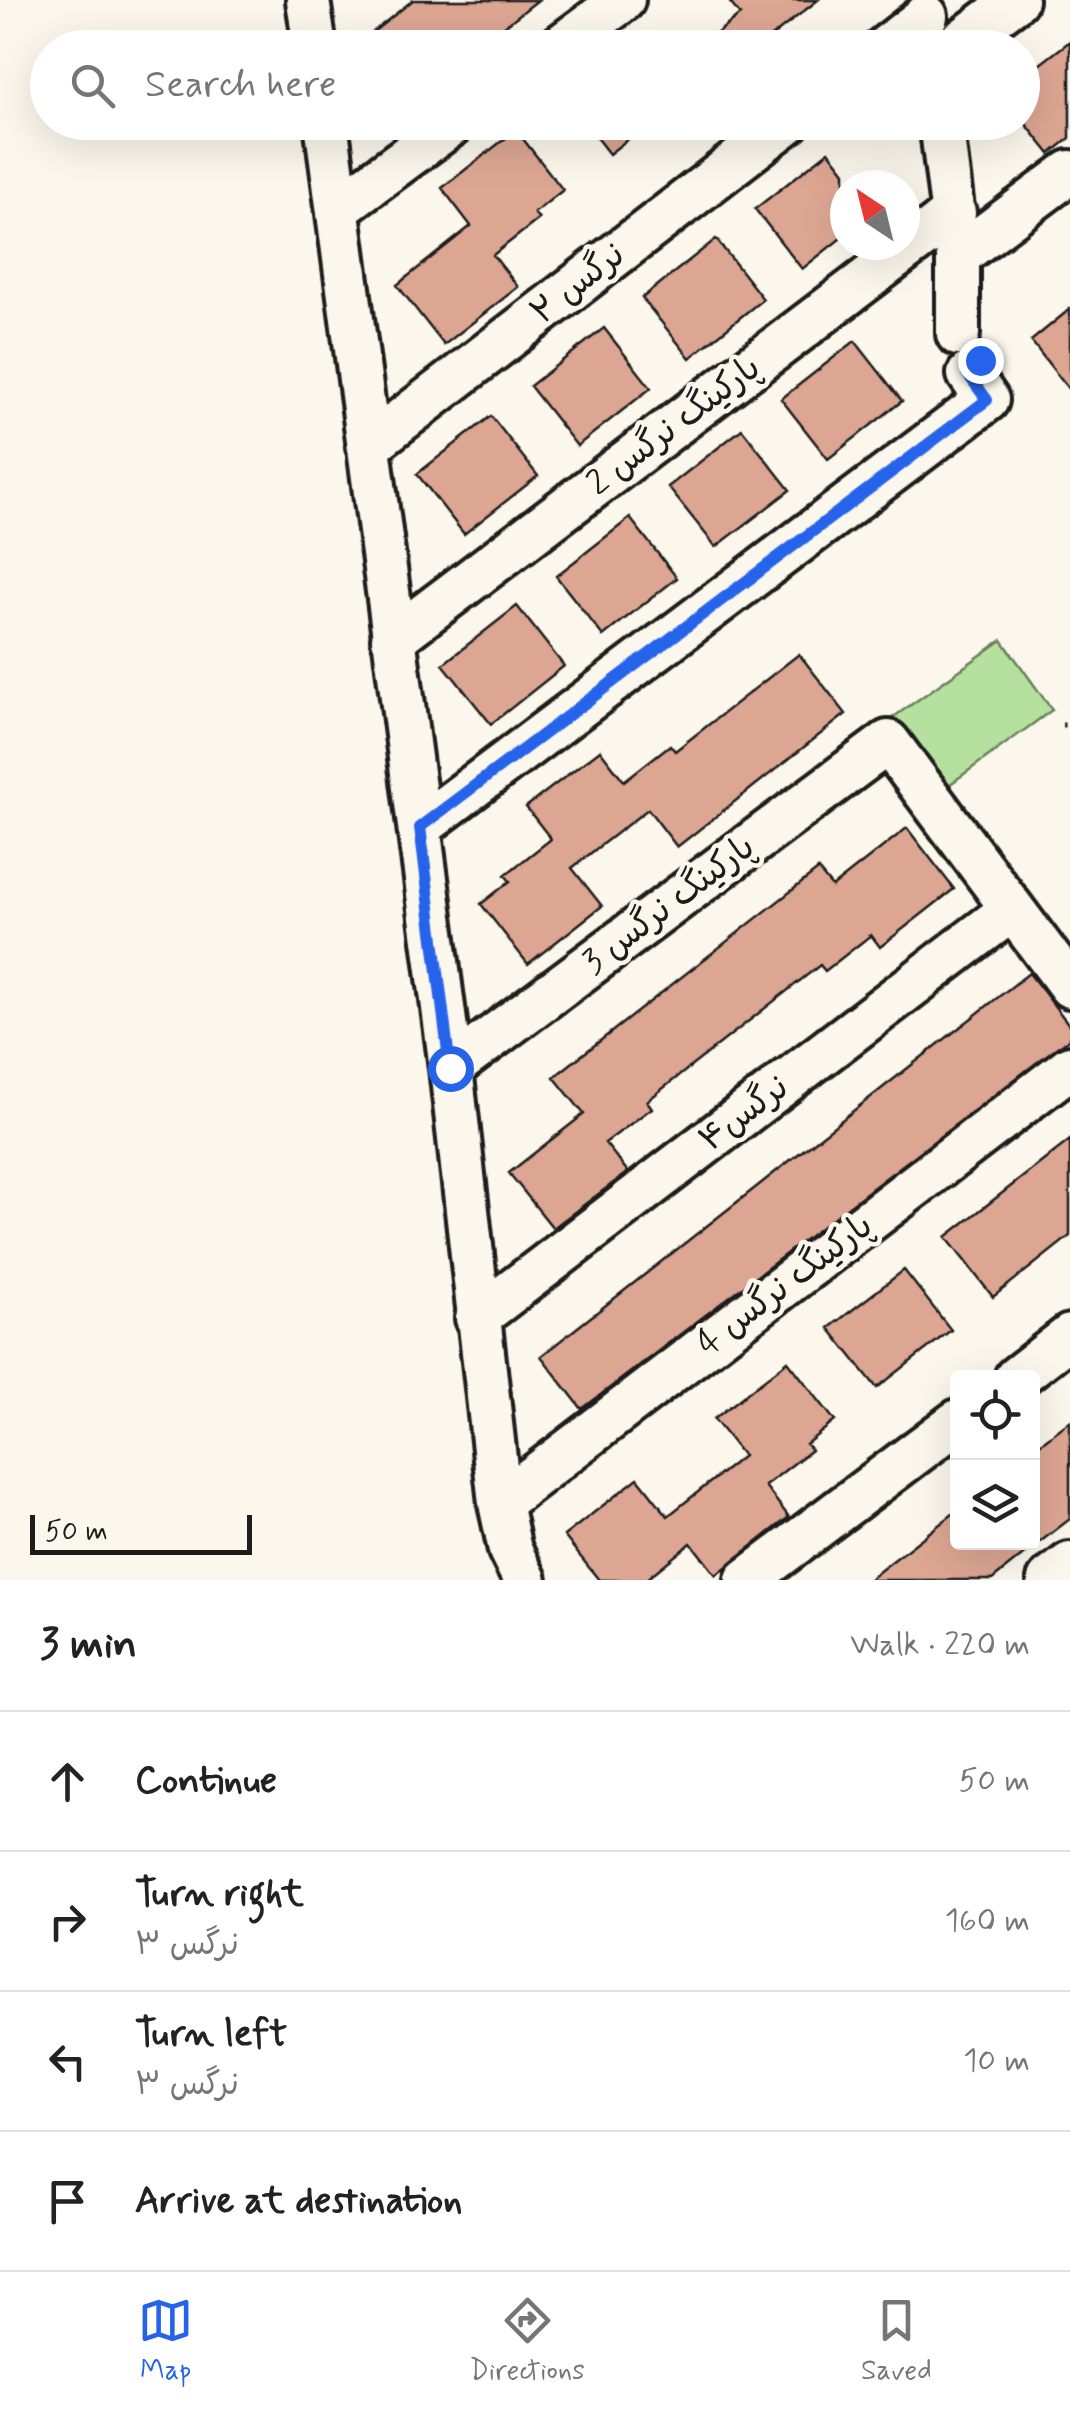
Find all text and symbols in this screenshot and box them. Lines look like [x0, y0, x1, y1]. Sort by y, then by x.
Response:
search box [30, 30, 1040, 140]
icon: search [65, 58, 120, 113]
text: Search here [145, 61, 336, 110]
north arrow [830, 170, 920, 260]
street label: نرگس ۲ [521, 233, 635, 335]
route end [958, 338, 1004, 384]
street label: پارکینگ نرگس 2 [578, 345, 770, 507]
street label: پارکینگ نرگس 3 [573, 825, 765, 985]
route start [428, 1046, 474, 1092]
street label: نرگس۴ [690, 1065, 798, 1163]
street label: پارکینگ نرگس 4 [687, 1204, 883, 1366]
map controls [950, 1370, 1040, 1550]
button: locate [950, 1370, 1040, 1460]
button: layers [950, 1460, 1040, 1550]
scale bar [30, 1510, 252, 1554]
text: 50 m [45, 1514, 108, 1551]
text: 3 min [40, 1618, 137, 1673]
text: Walk · 220 m [850, 1624, 1030, 1666]
icon: ahead [40, 1754, 95, 1809]
text: Continue [135, 1757, 277, 1806]
text: 50 m [958, 1760, 1030, 1802]
text: Turn right [135, 1870, 304, 1919]
icon: right [40, 1894, 95, 1949]
text: 160 m [945, 1900, 1030, 1942]
text: نرگس ۳ [135, 1924, 239, 1966]
text: Turn left [135, 2010, 287, 2059]
icon: left [40, 2034, 95, 2089]
text: 10 m [963, 2040, 1030, 2082]
text: نرگس ۳ [135, 2064, 239, 2106]
icon: arrive [40, 2174, 95, 2229]
text: Arrive at destination [135, 2177, 462, 2226]
tab: Map [138, 2293, 193, 2390]
tab: Directions [470, 2293, 585, 2390]
tab: Saved [861, 2293, 932, 2390]

